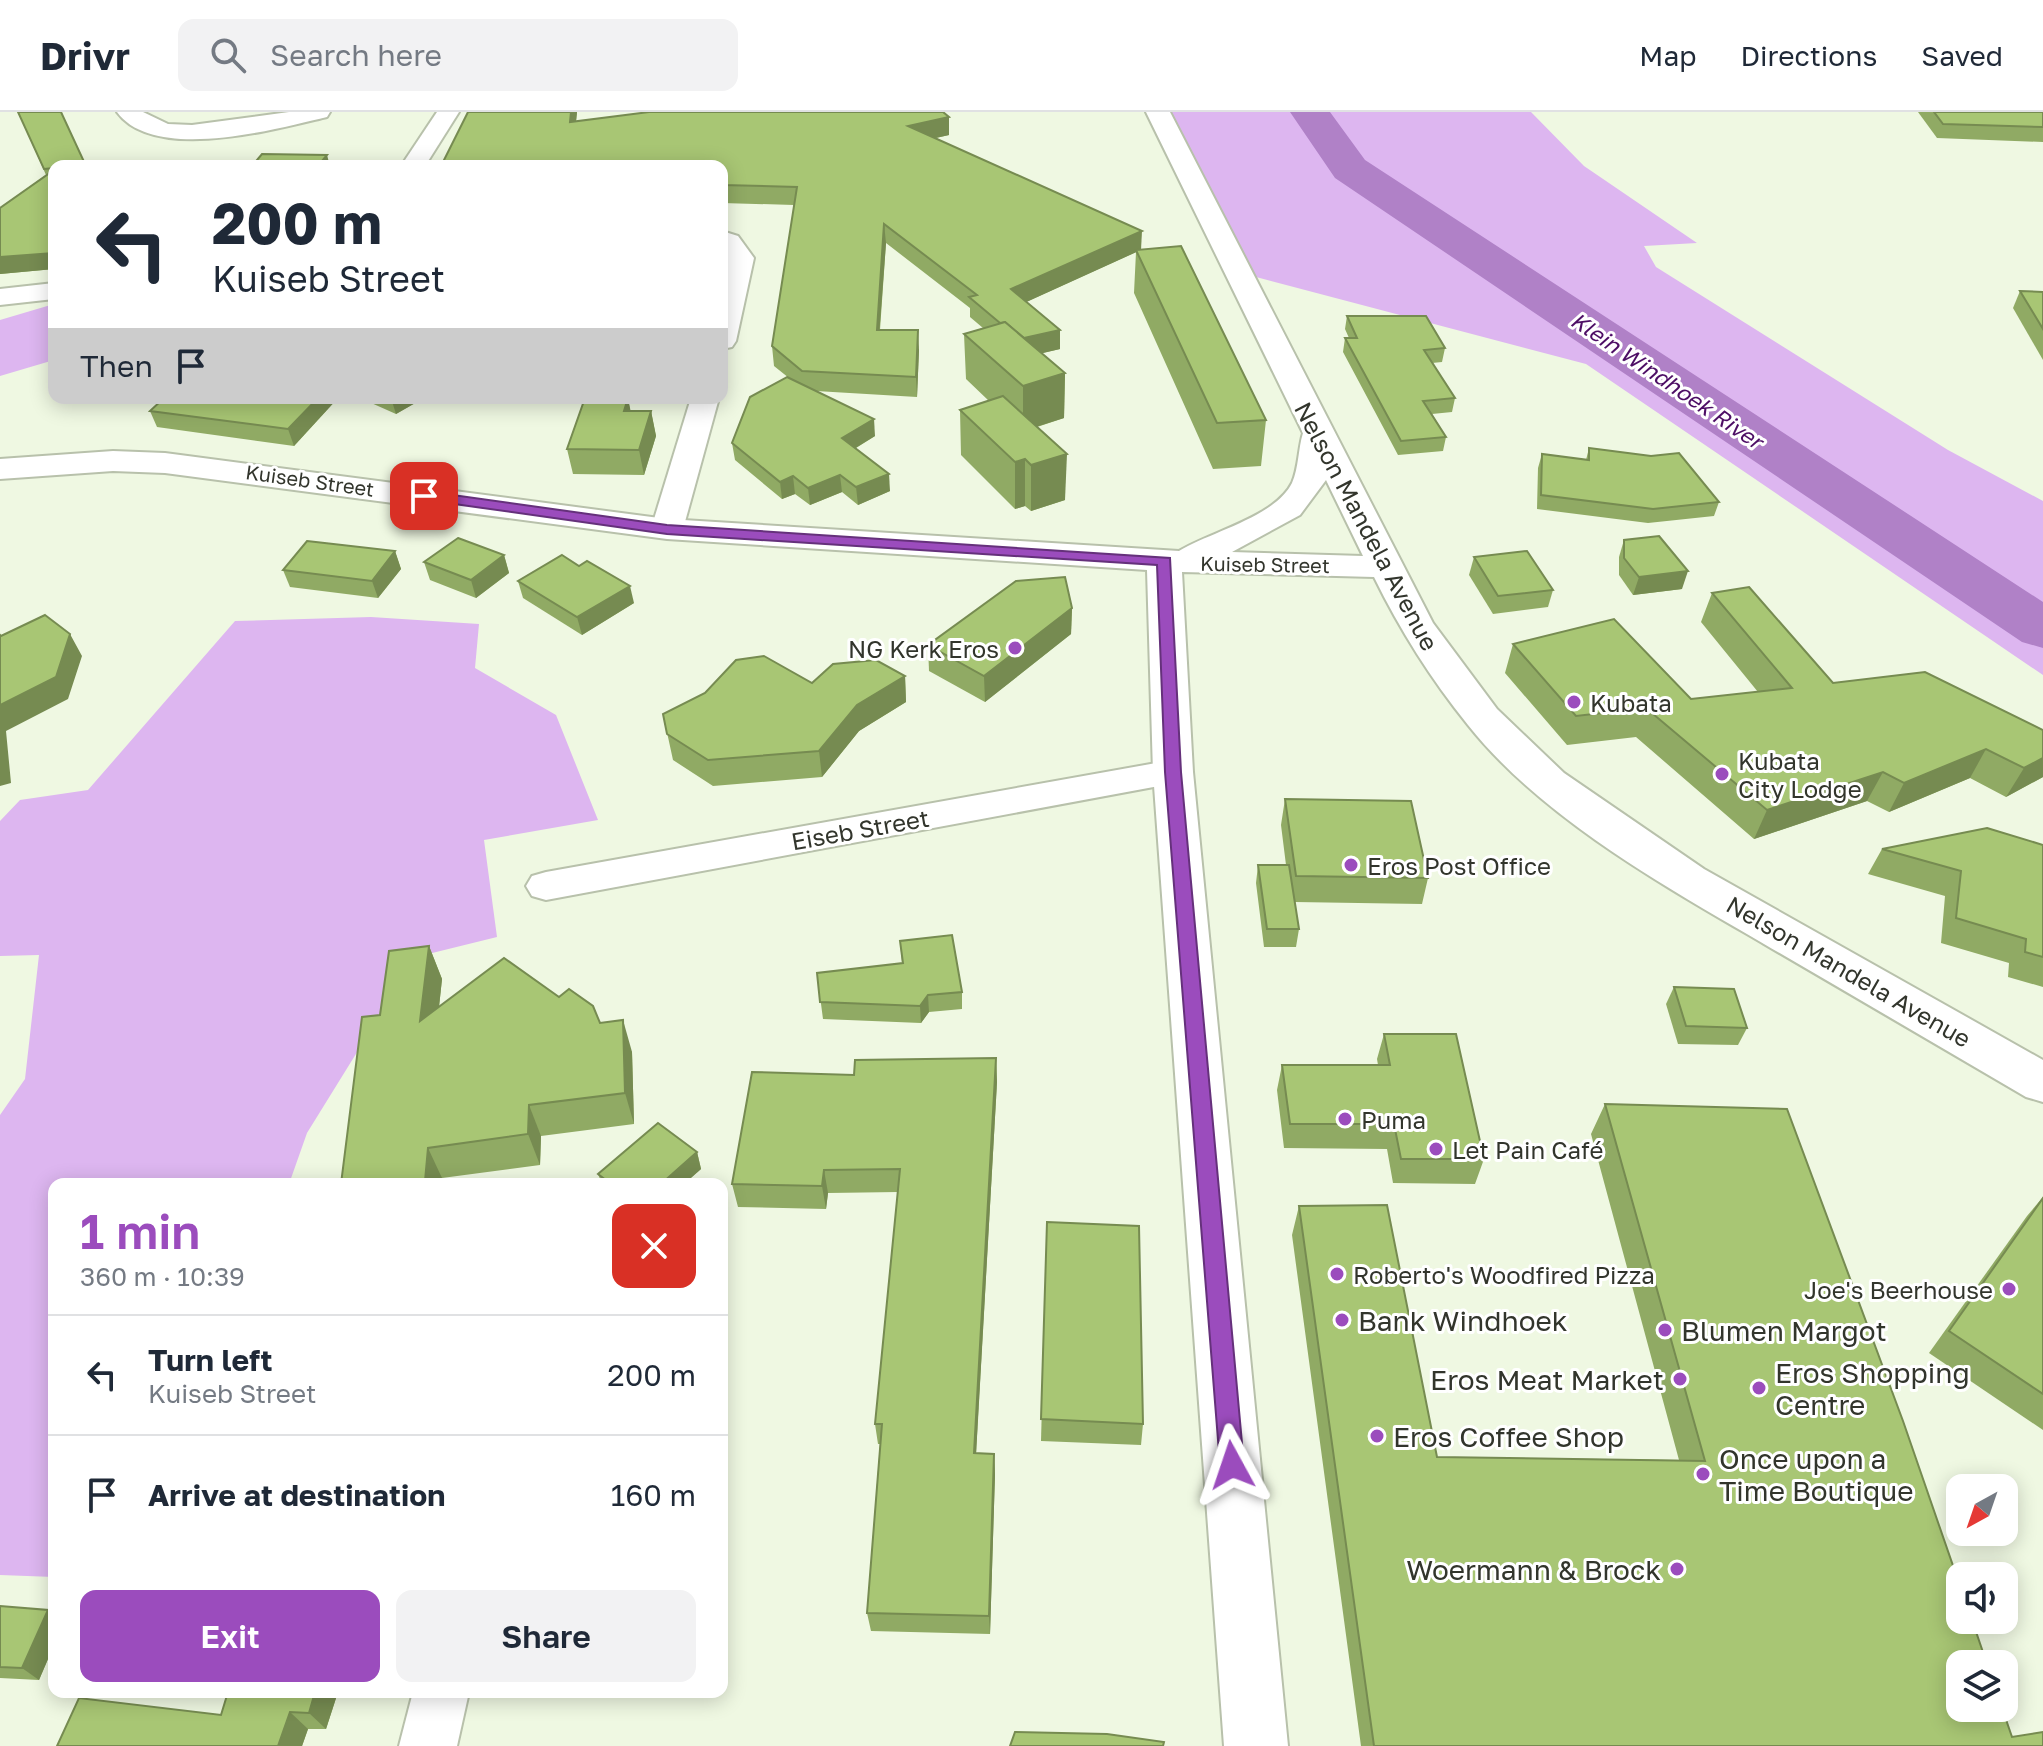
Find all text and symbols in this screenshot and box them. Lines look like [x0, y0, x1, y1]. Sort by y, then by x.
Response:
search box [178, 19, 738, 91]
text: Drivr [40, 33, 130, 78]
icon: search [206, 33, 250, 77]
text: Search here [270, 37, 442, 73]
text: Map [1639, 39, 1696, 72]
text: Directions [1740, 39, 1877, 72]
text: Saved [1921, 39, 2003, 72]
text: 200 m [212, 189, 382, 256]
icon: left [80, 192, 184, 296]
text: Kuiseb Street [212, 257, 445, 300]
water label: Klein Windhoek River [1566, 306, 1771, 456]
icon: arrive [169, 344, 213, 388]
text: Then [80, 348, 153, 384]
street label: Nelson Mandela Avenue [1289, 397, 1445, 655]
street label: Kuiseb Street [244, 459, 376, 501]
pin [390, 462, 458, 530]
icon: arrive [402, 474, 446, 518]
street label: Kuiseb Street [1200, 551, 1330, 577]
place label: NG Kerk Eros [848, 634, 999, 663]
marker: NG Kerk Eros [1006, 639, 1024, 657]
place label: Kubata [1590, 688, 1672, 717]
marker: Kubata [1565, 693, 1583, 711]
place label: Kubata City Lodge [1738, 746, 1862, 803]
marker: Kubata City Lodge [1713, 765, 1731, 783]
street label: Eiseb Street [789, 803, 931, 855]
place label: Eros Post Office [1367, 851, 1551, 880]
marker: Eros Post Office [1342, 856, 1360, 874]
street label: Nelson Mandela Avenue [1722, 889, 1976, 1053]
place label: Puma [1361, 1105, 1426, 1134]
marker: Puma [1336, 1110, 1354, 1128]
place label: Let Pain Café [1452, 1135, 1604, 1164]
marker: Let Pain Café [1427, 1140, 1445, 1158]
text: 1 min [80, 1202, 200, 1260]
button: close [612, 1204, 696, 1288]
place label: Roberto's Woodfired Pizza [1353, 1260, 1655, 1289]
text: 360 m · 10:39 [80, 1261, 245, 1292]
marker: Roberto's Woodfired Pizza [1328, 1265, 1346, 1283]
place label: Joe's Beerhouse [1804, 1275, 1993, 1304]
marker: Joe's Beerhouse [2000, 1280, 2018, 1298]
place label: Bank Windhoek [1358, 1304, 1568, 1337]
marker: Bank Windhoek [1333, 1311, 1351, 1329]
place label: Blumen Margot [1681, 1314, 1887, 1347]
marker: Blumen Margot [1656, 1321, 1674, 1339]
text: Turn left [148, 1342, 273, 1378]
icon: left [80, 1353, 124, 1397]
place label: Eros Shopping Centre [1775, 1356, 1970, 1421]
text: 200 m [607, 1357, 696, 1393]
place label: Eros Meat Market [1430, 1363, 1664, 1396]
marker: Eros Meat Market [1671, 1370, 1689, 1388]
text: Kuiseb Street [148, 1378, 316, 1409]
marker: Eros Shopping Centre [1750, 1379, 1768, 1397]
place label: Eros Coffee Shop [1393, 1420, 1624, 1453]
position arrow [1190, 1423, 1274, 1507]
marker: Eros Coffee Shop [1368, 1427, 1386, 1445]
place label: Once upon a Time Boutique [1719, 1442, 1914, 1507]
marker: Once upon a Time Boutique [1694, 1465, 1712, 1483]
icon: arrive [80, 1473, 124, 1517]
north arrow [1946, 1474, 2018, 1546]
map controls [1946, 1474, 2018, 1722]
text: Arrive at destination [148, 1477, 445, 1513]
text: 160 m [611, 1477, 696, 1513]
place label: Woermann & Brock [1406, 1553, 1661, 1586]
marker: Woermann & Brock [1668, 1560, 1686, 1578]
button: sound [1946, 1562, 2018, 1634]
button: Exit [80, 1590, 380, 1682]
button: Share [396, 1590, 696, 1682]
button: layers [1946, 1650, 2018, 1722]

